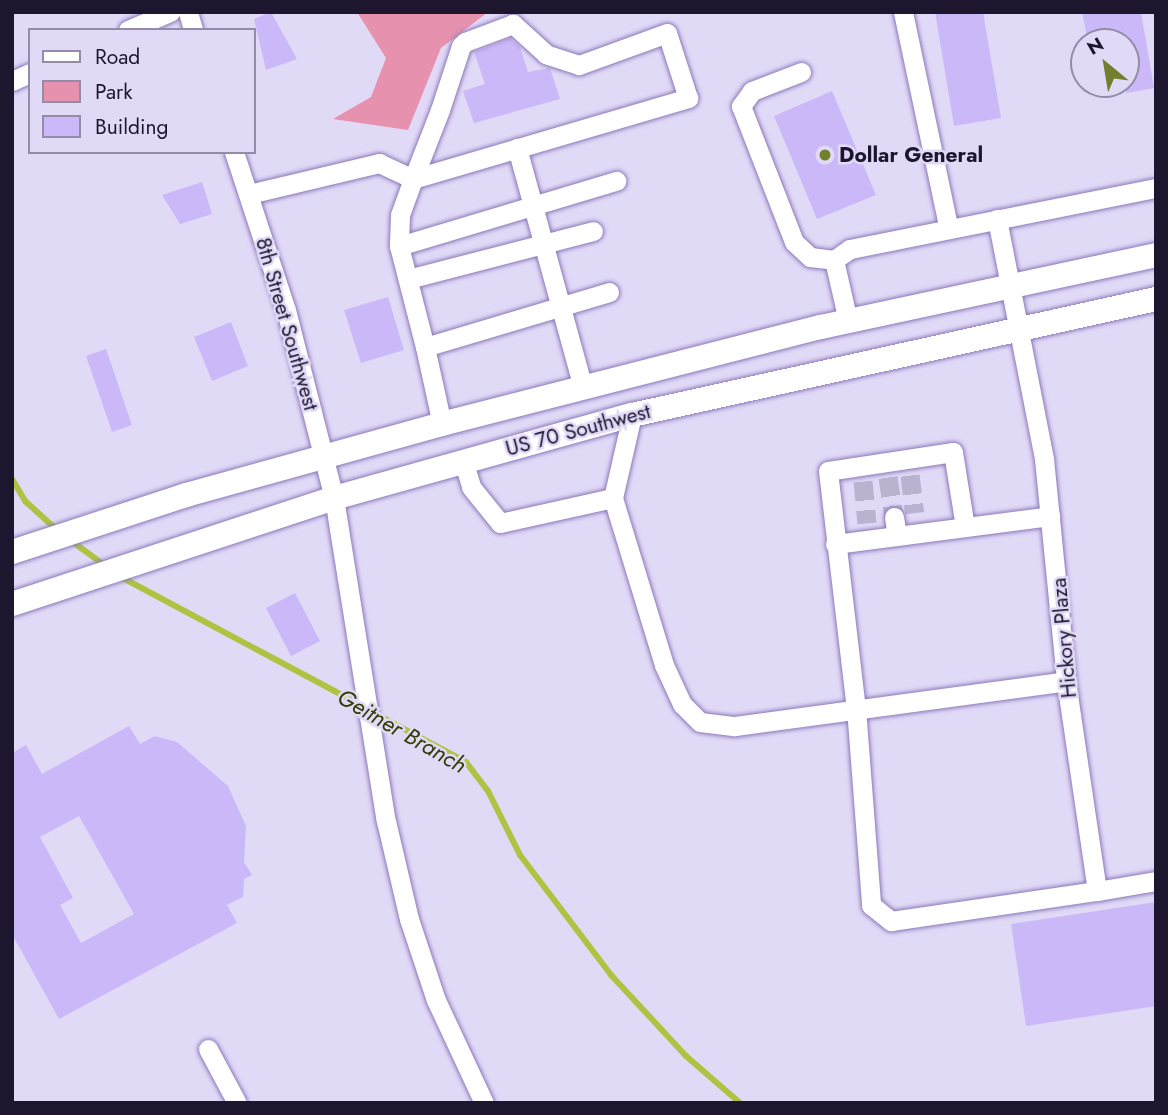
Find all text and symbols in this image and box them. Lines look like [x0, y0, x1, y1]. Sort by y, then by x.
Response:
legend [28, 28, 256, 154]
north arrow [1070, 28, 1140, 98]
text: N [1082, 31, 1109, 62]
text: Road [95, 42, 140, 72]
text: Park [95, 77, 132, 107]
text: Building [95, 112, 168, 142]
place label: Dollar General [839, 142, 983, 168]
marker: Dollar General [817, 147, 833, 163]
street label: 8th Street Southwest [250, 235, 324, 413]
street label: US 70 Southwest [503, 399, 653, 461]
street label: Hickory Plaza [1046, 577, 1082, 699]
water label: Geitner Branch [332, 683, 472, 779]

